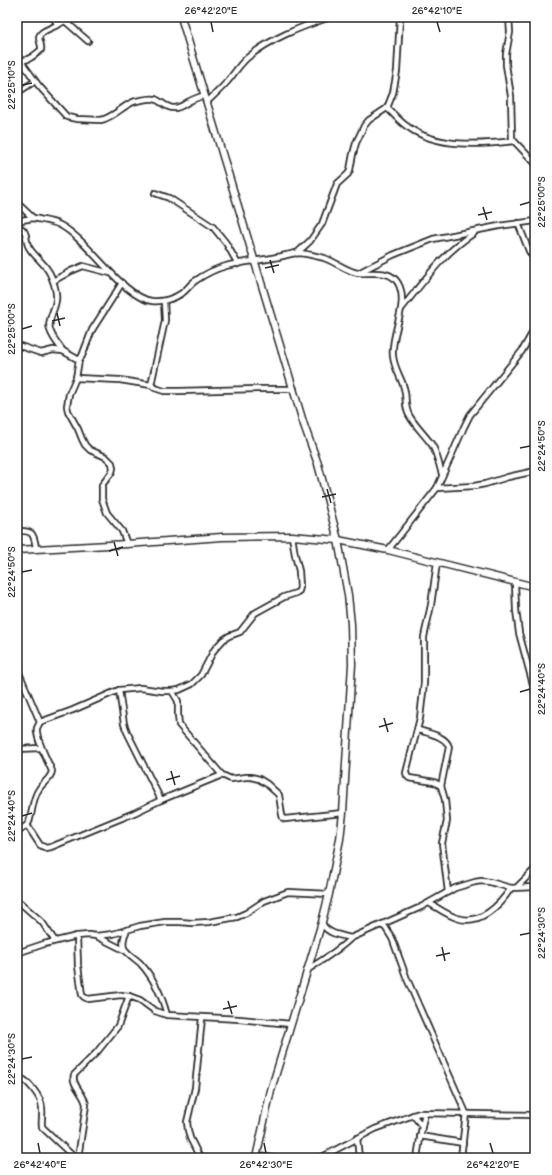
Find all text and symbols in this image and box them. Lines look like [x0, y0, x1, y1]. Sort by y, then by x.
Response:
text: 26°42'20"E [185, 5, 238, 17]
text: 26°42'10"E [412, 5, 463, 17]
text: 22°25'10"S [6, 60, 18, 110]
text: 22°25'00"S [536, 176, 548, 228]
text: 22°25'00"S [6, 303, 18, 355]
text: 22°24'50"S [536, 420, 548, 472]
text: 22°24'50"S [6, 546, 18, 598]
text: 22°24'40"S [536, 663, 548, 715]
text: 22°24'40"S [6, 790, 18, 842]
text: 22°24'30"S [536, 907, 548, 959]
text: 22°24'30"S [6, 1033, 18, 1085]
text: 26°42'40"E [14, 1159, 67, 1171]
text: 26°42'30"E [239, 1159, 293, 1171]
text: 26°42'20"E [467, 1159, 520, 1171]

